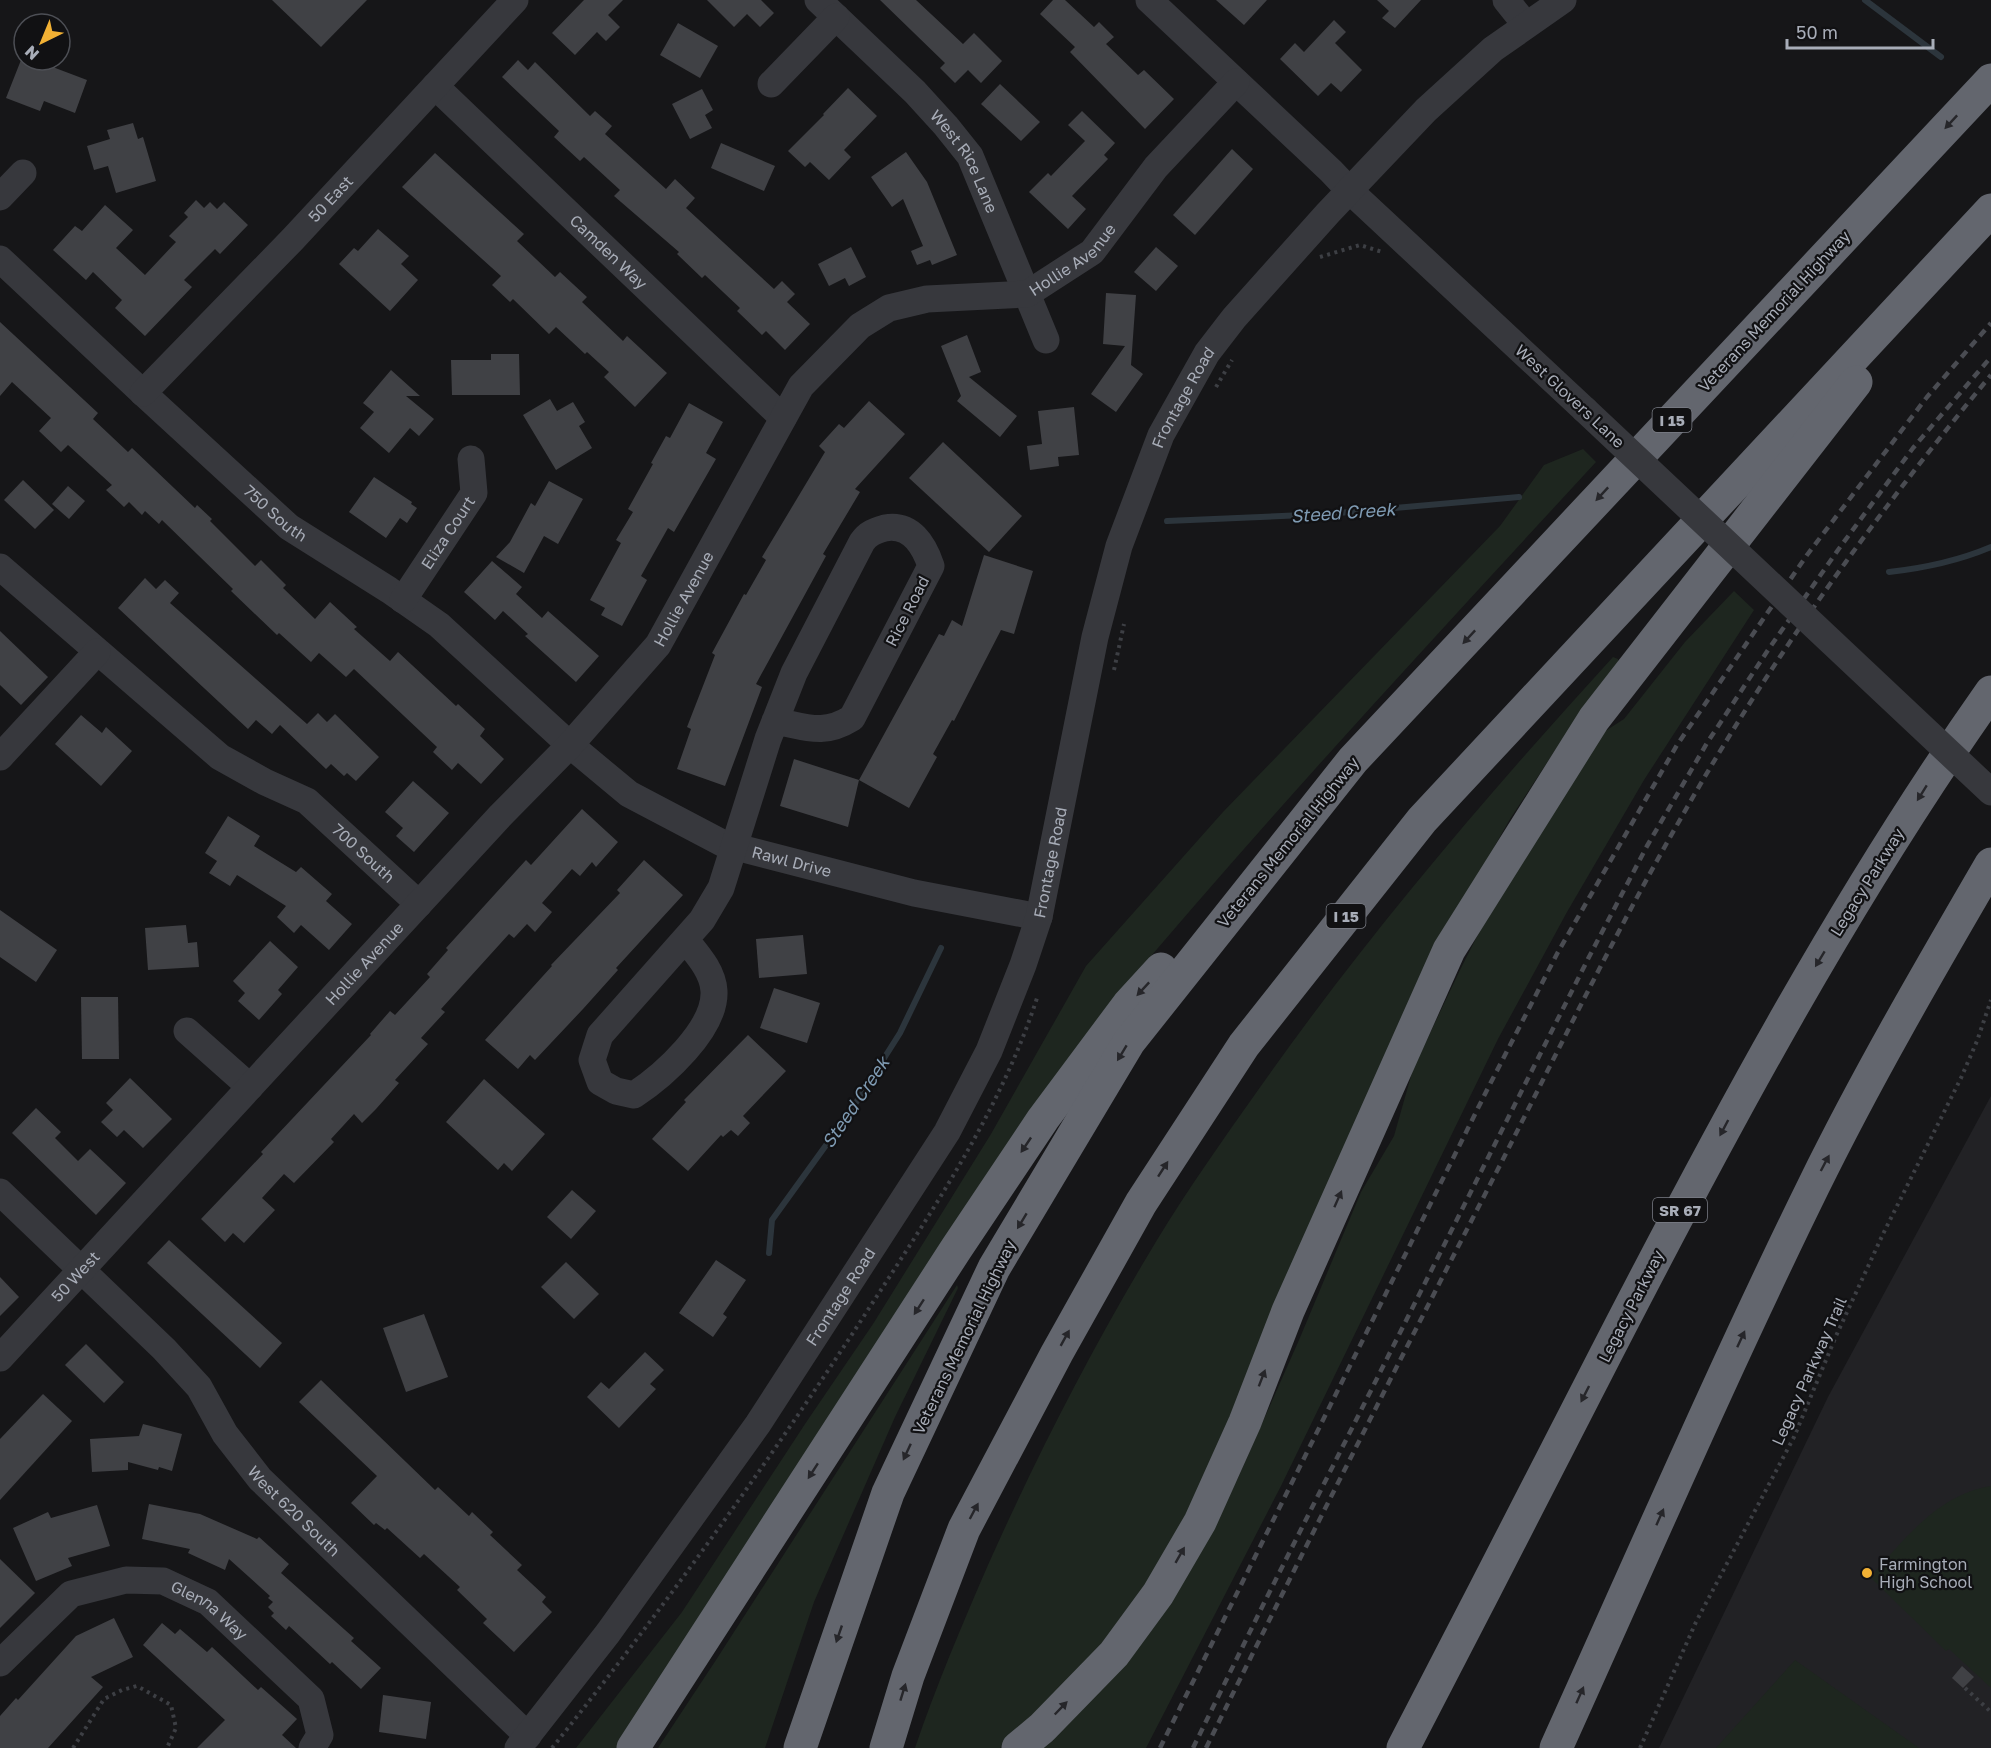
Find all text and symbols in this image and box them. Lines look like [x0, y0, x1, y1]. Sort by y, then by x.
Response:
north arrow [12, 12, 72, 72]
scale bar [1787, 12, 1932, 50]
text: 50 m [1796, 21, 1838, 43]
text: N [20, 42, 43, 64]
street label: West Rice Lane [926, 106, 1002, 216]
one-way arrow [1944, 115, 1958, 130]
street label: 50 East [304, 171, 357, 226]
street label: Camden Way [566, 210, 652, 293]
street label: Hollie Avenue [1025, 220, 1120, 300]
street label: Veterans Memorial Highway [1694, 226, 1854, 396]
street label: West Glovers Lane [1511, 340, 1629, 452]
street label: Frontage Road [1147, 342, 1218, 451]
road number: I 15 [1652, 408, 1692, 432]
street label: 750 South [240, 480, 311, 546]
one-way arrow [1596, 486, 1609, 501]
street label: Eliza Court [416, 492, 479, 573]
water label: Steed Creek [1290, 497, 1398, 527]
street label: Hollie Avenue [649, 548, 718, 650]
street label: Rice Road [881, 572, 933, 650]
one-way arrow [1462, 629, 1476, 644]
street label: Veterans Memorial Highway [1213, 753, 1363, 931]
one-way arrow [1917, 785, 1928, 801]
street label: Frontage Road [1029, 805, 1071, 920]
street label: 700 South [328, 819, 399, 887]
street label: Legacy Parkway [1826, 824, 1908, 940]
street label: Rawl Drive [750, 842, 834, 881]
road number: I 15 [1326, 904, 1366, 928]
street label: Hollie Avenue [321, 918, 407, 1009]
one-way arrow [1815, 951, 1826, 967]
one-way arrow [1137, 981, 1150, 996]
one-way arrow [1116, 1045, 1127, 1061]
water label: Steed Creek [817, 1051, 894, 1152]
one-way arrow [1719, 1120, 1729, 1137]
one-way arrow [1021, 1137, 1032, 1153]
one-way arrow [1820, 1155, 1830, 1172]
one-way arrow [1157, 1161, 1168, 1178]
one-way arrow [1333, 1189, 1343, 1207]
road number: SR 67 [1653, 1198, 1707, 1222]
one-way arrow [1017, 1213, 1028, 1229]
street label: Veterans Memorial Highway [908, 1236, 1020, 1438]
street label: Frontage Road [801, 1244, 879, 1349]
street label: Legacy Parkway [1594, 1246, 1668, 1366]
street label: 50 West [47, 1247, 104, 1306]
street label: Legacy Parkway Trail [1767, 1294, 1851, 1448]
one-way arrow [913, 1299, 924, 1316]
one-way arrow [1060, 1329, 1070, 1346]
one-way arrow [1736, 1331, 1745, 1348]
one-way arrow [1257, 1369, 1267, 1387]
one-way arrow [1581, 1386, 1590, 1403]
one-way arrow [903, 1443, 912, 1460]
street label: West 620 South [243, 1462, 344, 1561]
one-way arrow [807, 1463, 818, 1479]
one-way arrow [969, 1502, 979, 1519]
one-way arrow [1656, 1508, 1665, 1525]
one-way arrow [1175, 1547, 1186, 1563]
place label: Farmington High School [1879, 1554, 1972, 1592]
marker: Farmington High School [1860, 1566, 1874, 1580]
street label: Glenna Way [168, 1576, 252, 1644]
one-way arrow [834, 1625, 844, 1643]
one-way arrow [899, 1683, 908, 1701]
one-way arrow [1576, 1686, 1585, 1703]
one-way arrow [1054, 1701, 1068, 1716]

